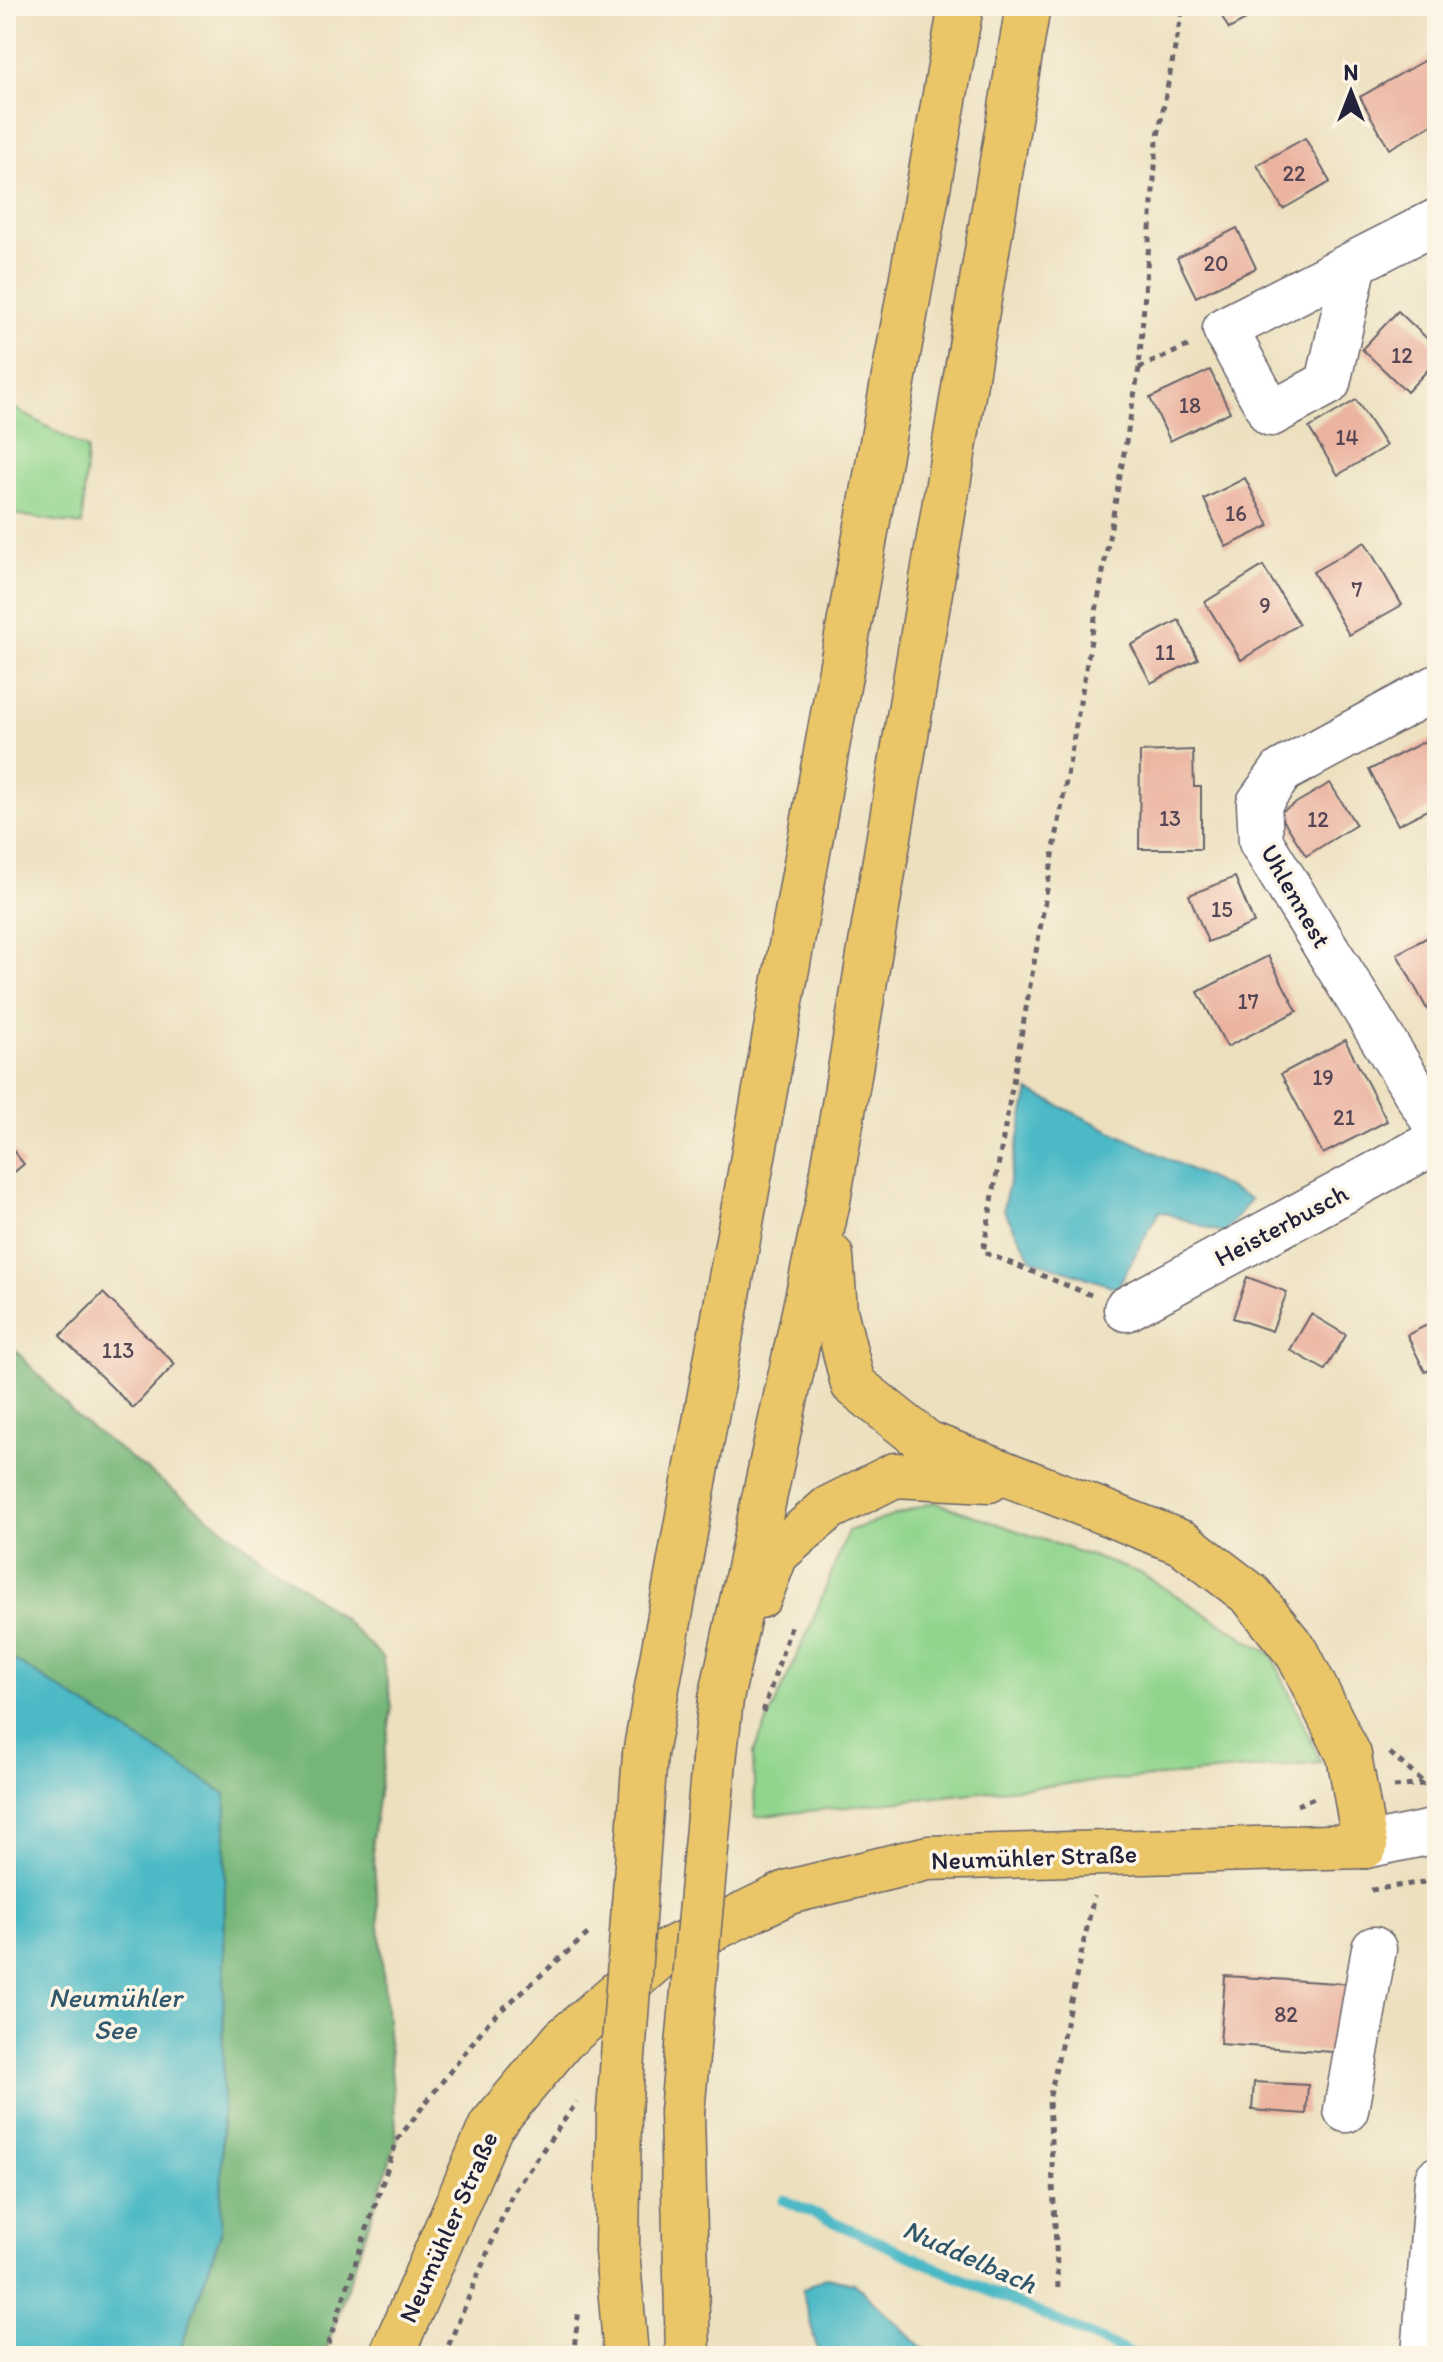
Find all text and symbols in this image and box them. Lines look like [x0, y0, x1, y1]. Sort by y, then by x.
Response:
north arrow [1311, 52, 1391, 132]
text: N [1344, 59, 1358, 86]
house number: 22 [1282, 160, 1306, 187]
house number: 20 [1203, 250, 1229, 277]
house number: 12 [1391, 342, 1413, 369]
house number: 18 [1179, 392, 1201, 419]
house number: 14 [1335, 424, 1359, 451]
house number: 16 [1225, 500, 1247, 527]
house number: 7 [1352, 576, 1363, 603]
house number: 9 [1259, 592, 1271, 619]
house number: 11 [1155, 639, 1175, 666]
house number: 13 [1159, 805, 1181, 832]
house number: 12 [1307, 806, 1329, 833]
street label: Uhlennest [1254, 839, 1338, 954]
house number: 15 [1211, 896, 1233, 923]
house number: 17 [1237, 988, 1259, 1015]
house number: 19 [1312, 1064, 1334, 1091]
house number: 21 [1333, 1104, 1355, 1131]
street label: Heisterbusch [1209, 1176, 1353, 1274]
house number: 113 [102, 1337, 134, 1364]
street label: Neumühler Straße [930, 1837, 1138, 1877]
water label: Neumühler See [48, 1980, 185, 2046]
house number: 82 [1274, 2001, 1298, 2028]
street label: Neumühler Straße [391, 2126, 505, 2328]
water label: Nuddelbach [898, 2211, 1042, 2301]

